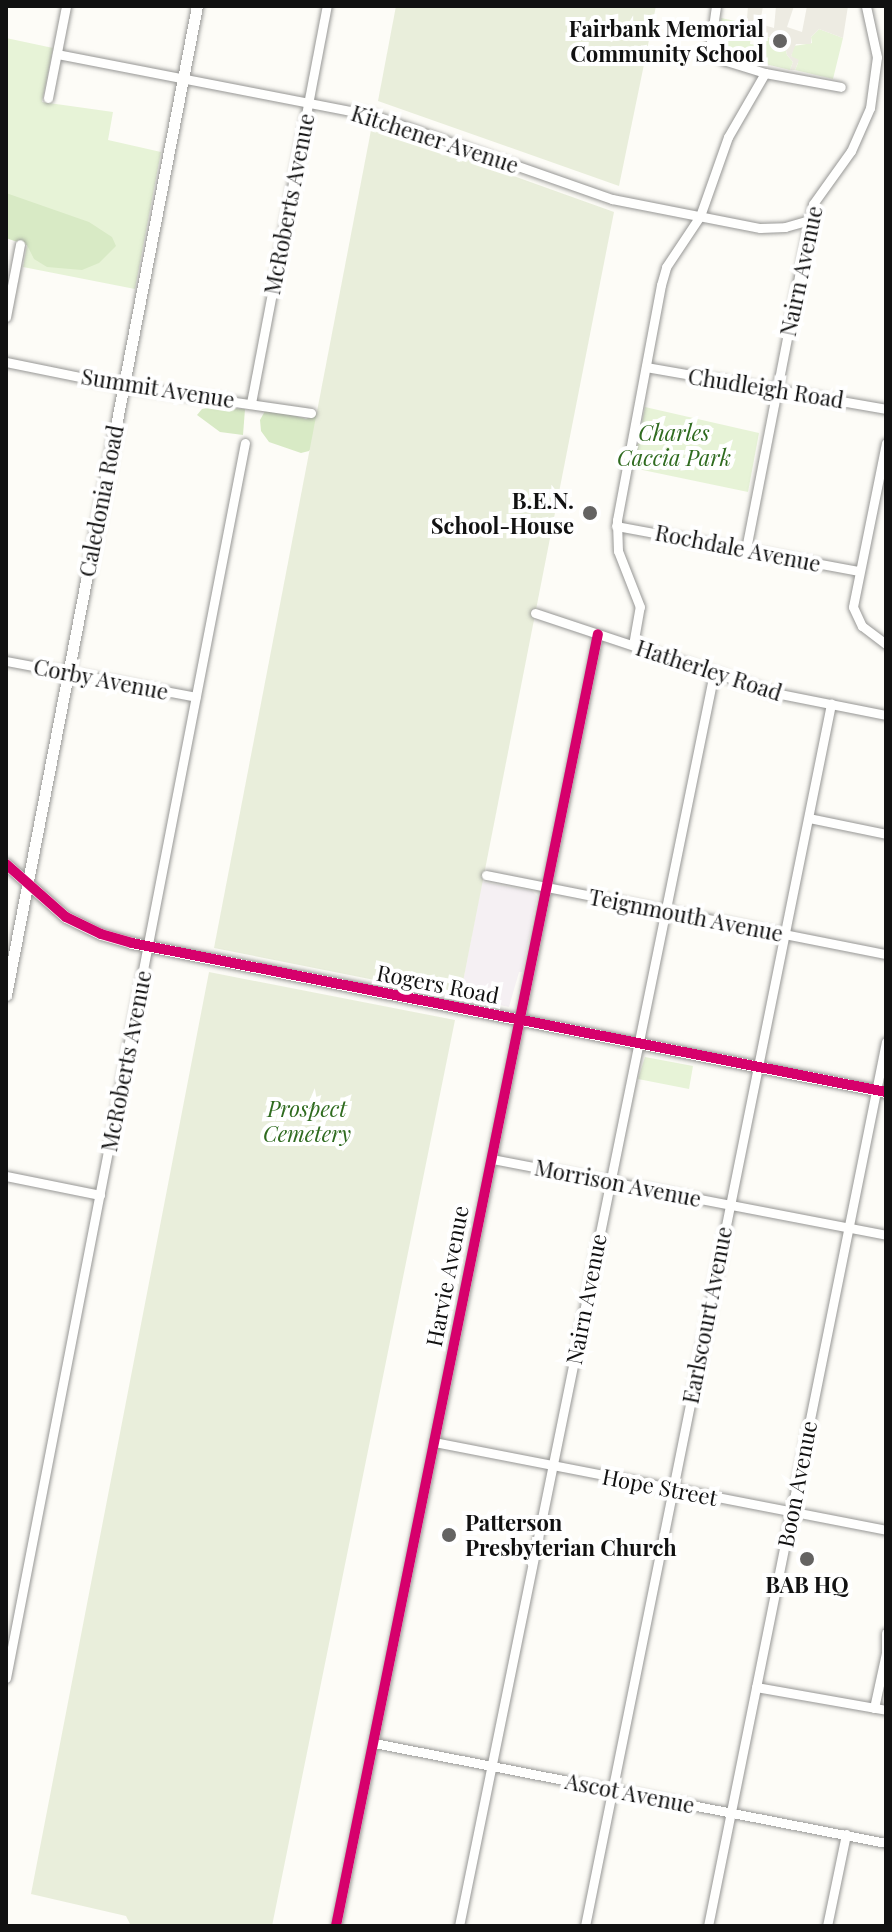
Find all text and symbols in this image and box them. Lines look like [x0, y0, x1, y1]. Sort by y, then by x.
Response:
place label: Fairbank Memorial Community School [569, 15, 764, 66]
marker: Fairbank Memorial Community School [771, 32, 789, 50]
street label: Kitchener Avenue [347, 99, 523, 179]
street label: McRoberts Avenue [258, 111, 320, 297]
street label: Nairn Avenue [774, 203, 828, 339]
street label: Summit Avenue [79, 363, 237, 413]
street label: Chudleigh Road [686, 363, 846, 413]
park label: Charles Caccia Park [617, 419, 731, 470]
street label: Caledonia Road [73, 423, 129, 579]
place label: B.E.N. School-House [431, 487, 574, 538]
marker: B.E.N. School-House [581, 504, 599, 522]
street label: Rochdale Avenue [653, 519, 823, 577]
street label: Hatherley Road [632, 634, 786, 706]
street label: Corby Avenue [31, 653, 171, 705]
street label: Teignmouth Avenue [586, 883, 786, 947]
street label: Rogers Road [375, 959, 501, 1009]
street label: McRoberts Avenue [95, 968, 157, 1154]
park label: Prospect Cemetery [263, 1095, 351, 1146]
street label: Morrison Avenue [532, 1154, 704, 1212]
street label: Harvie Avenue [420, 1203, 474, 1349]
street label: Earlscourt Avenue [677, 1224, 737, 1406]
street label: Nairn Avenue [560, 1231, 612, 1367]
street label: Boon Avenue [772, 1418, 822, 1550]
street label: Hope Street [600, 1463, 720, 1511]
place label: Patterson Presbyterian Church [465, 1509, 677, 1560]
marker: Patterson Presbyterian Church [440, 1526, 458, 1544]
marker: BAB HQ [798, 1550, 816, 1568]
place label: BAB HQ [765, 1572, 849, 1598]
street label: Ascot Avenue [563, 1767, 697, 1819]

